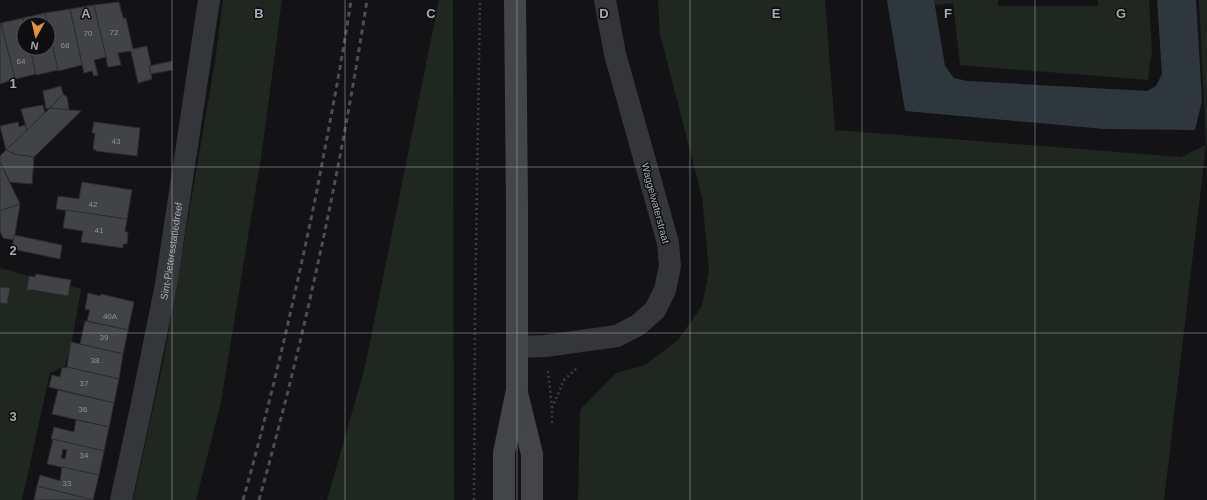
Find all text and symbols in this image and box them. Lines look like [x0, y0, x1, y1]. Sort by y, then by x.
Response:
text: A [81, 6, 91, 21]
text: B [254, 6, 264, 21]
text: C [426, 6, 436, 21]
text: D [599, 6, 609, 21]
text: E [772, 6, 781, 21]
text: F [944, 6, 952, 21]
text: G [1116, 6, 1126, 21]
north arrow [16, 16, 56, 56]
house number: 72 [110, 28, 119, 37]
house number: 70 [84, 29, 93, 38]
text: N [30, 39, 39, 52]
house number: 68 [61, 41, 70, 50]
house number: 64 [17, 57, 26, 66]
text: 1 [9, 76, 17, 91]
house number: 43 [112, 137, 121, 146]
street label: Waggelwaterstraat [639, 162, 672, 245]
house number: 42 [89, 200, 98, 209]
street label: Sint-Pietersstatiedreef [158, 201, 184, 301]
house number: 41 [95, 226, 104, 235]
text: 2 [9, 243, 17, 258]
house number: 40A [103, 312, 118, 321]
house number: 39 [100, 333, 109, 342]
house number: 38 [91, 356, 100, 365]
house number: 37 [80, 379, 89, 388]
house number: 36 [79, 405, 88, 414]
text: 3 [9, 409, 17, 424]
house number: 34 [80, 451, 89, 460]
house number: 33 [63, 479, 72, 488]

